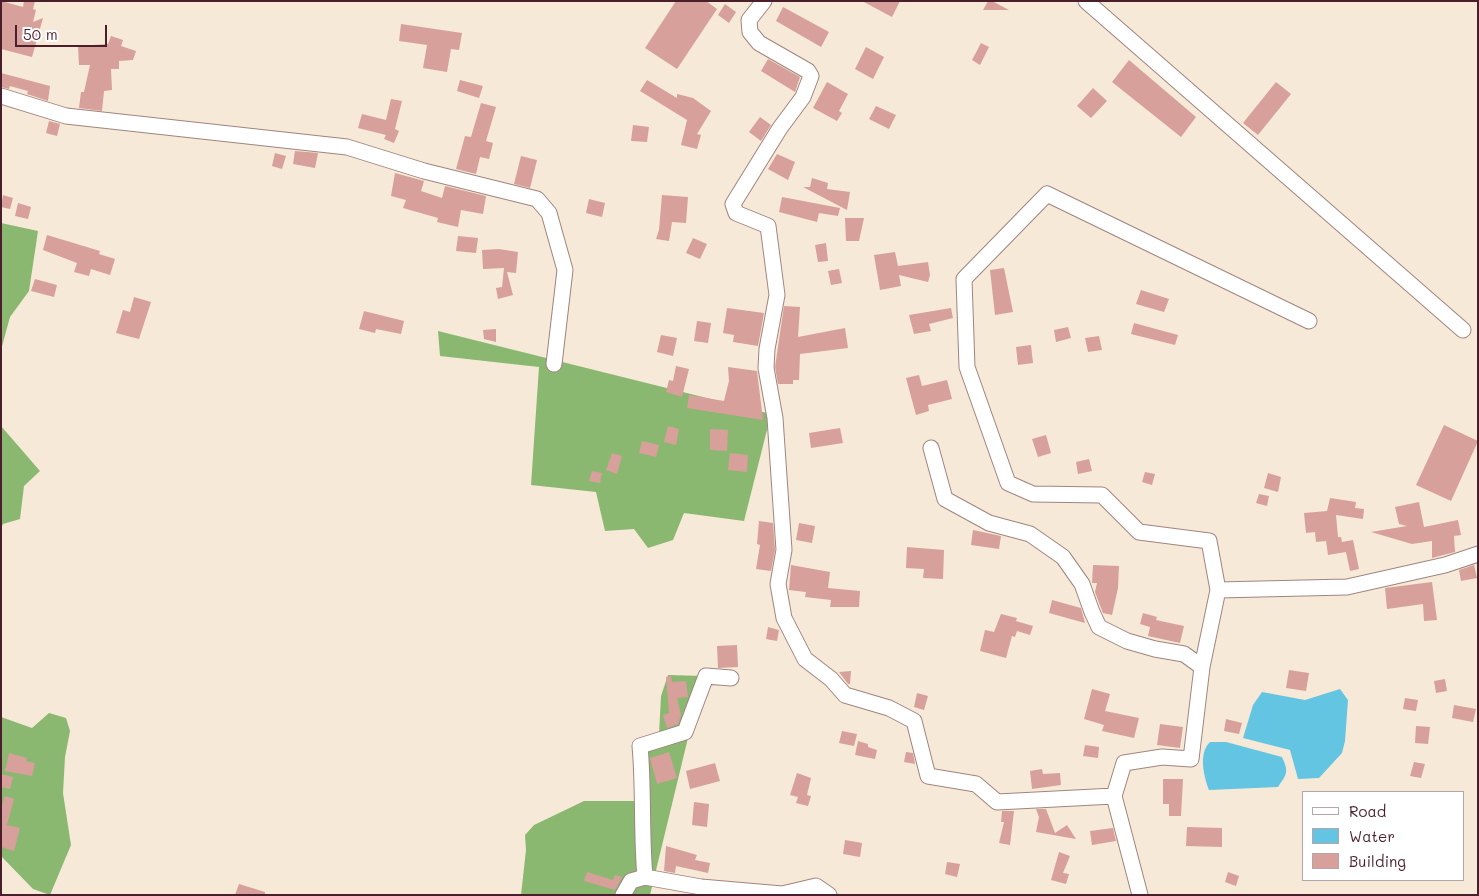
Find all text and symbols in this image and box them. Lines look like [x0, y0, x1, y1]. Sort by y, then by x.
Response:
scale bar [18, 15, 110, 47]
text: 50 m [23, 24, 58, 44]
legend [1302, 791, 1464, 881]
text: Road [1349, 801, 1386, 821]
text: Water [1349, 826, 1395, 846]
text: Building [1349, 851, 1406, 871]

